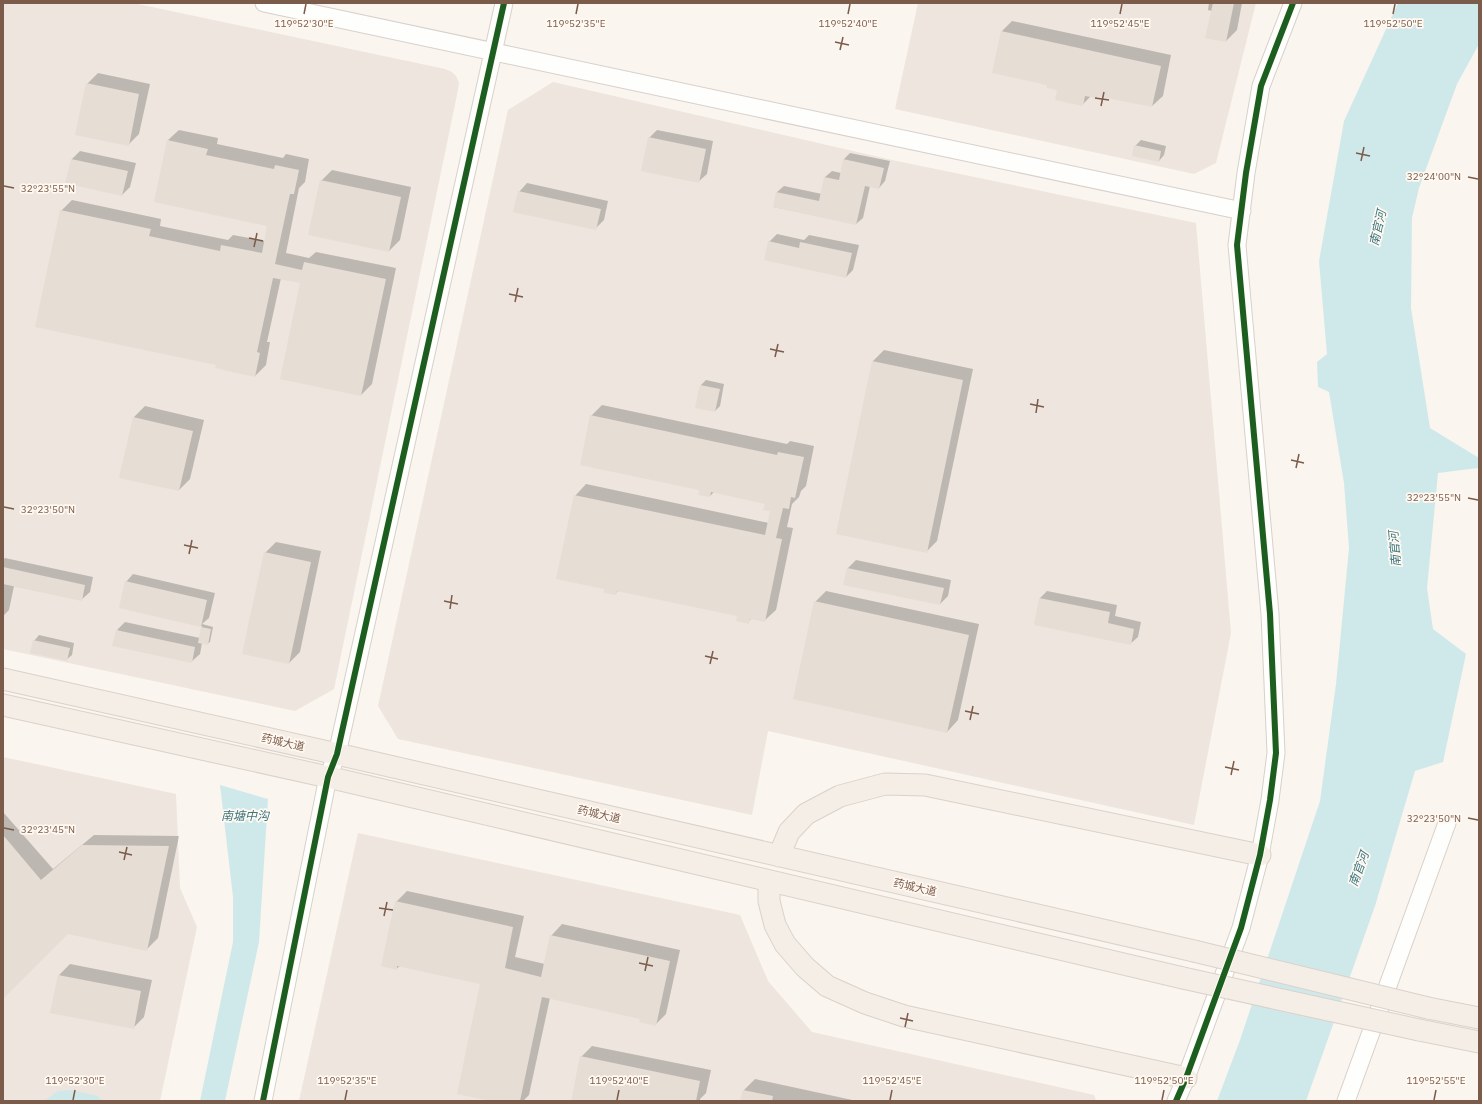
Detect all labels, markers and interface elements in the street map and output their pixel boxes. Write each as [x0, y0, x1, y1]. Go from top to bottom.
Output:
text: 119°52'30"E [274, 17, 334, 30]
text: 119°52'35"E [546, 17, 606, 30]
text: 119°52'40"E [818, 17, 878, 30]
text: 119°52'45"E [1090, 17, 1150, 30]
text: 119°52'50"E [1363, 17, 1423, 30]
text: 32°24'00"N [1407, 170, 1461, 183]
text: 32°23'55"N [21, 182, 75, 195]
water label: 南官河 [1366, 207, 1389, 247]
text: 32°23'55"N [1407, 491, 1461, 504]
text: 32°23'50"N [21, 503, 75, 516]
water label: 南官河 [1385, 528, 1404, 568]
street label: 药城大道 [260, 730, 306, 754]
street label: 药城大道 [576, 802, 622, 826]
water label: 南塘中沟 [221, 808, 271, 823]
text: 32°23'50"N [1407, 812, 1461, 825]
text: 32°23'45"N [21, 823, 75, 836]
water label: 南官河 [1345, 847, 1372, 888]
street label: 药城大道 [892, 875, 938, 899]
text: 119°52'30"E [45, 1074, 105, 1087]
text: 119°52'35"E [317, 1074, 377, 1087]
text: 119°52'40"E [589, 1074, 649, 1087]
text: 119°52'45"E [862, 1074, 922, 1087]
text: 119°52'50"E [1134, 1074, 1194, 1087]
text: 119°52'55"E [1406, 1074, 1466, 1087]

